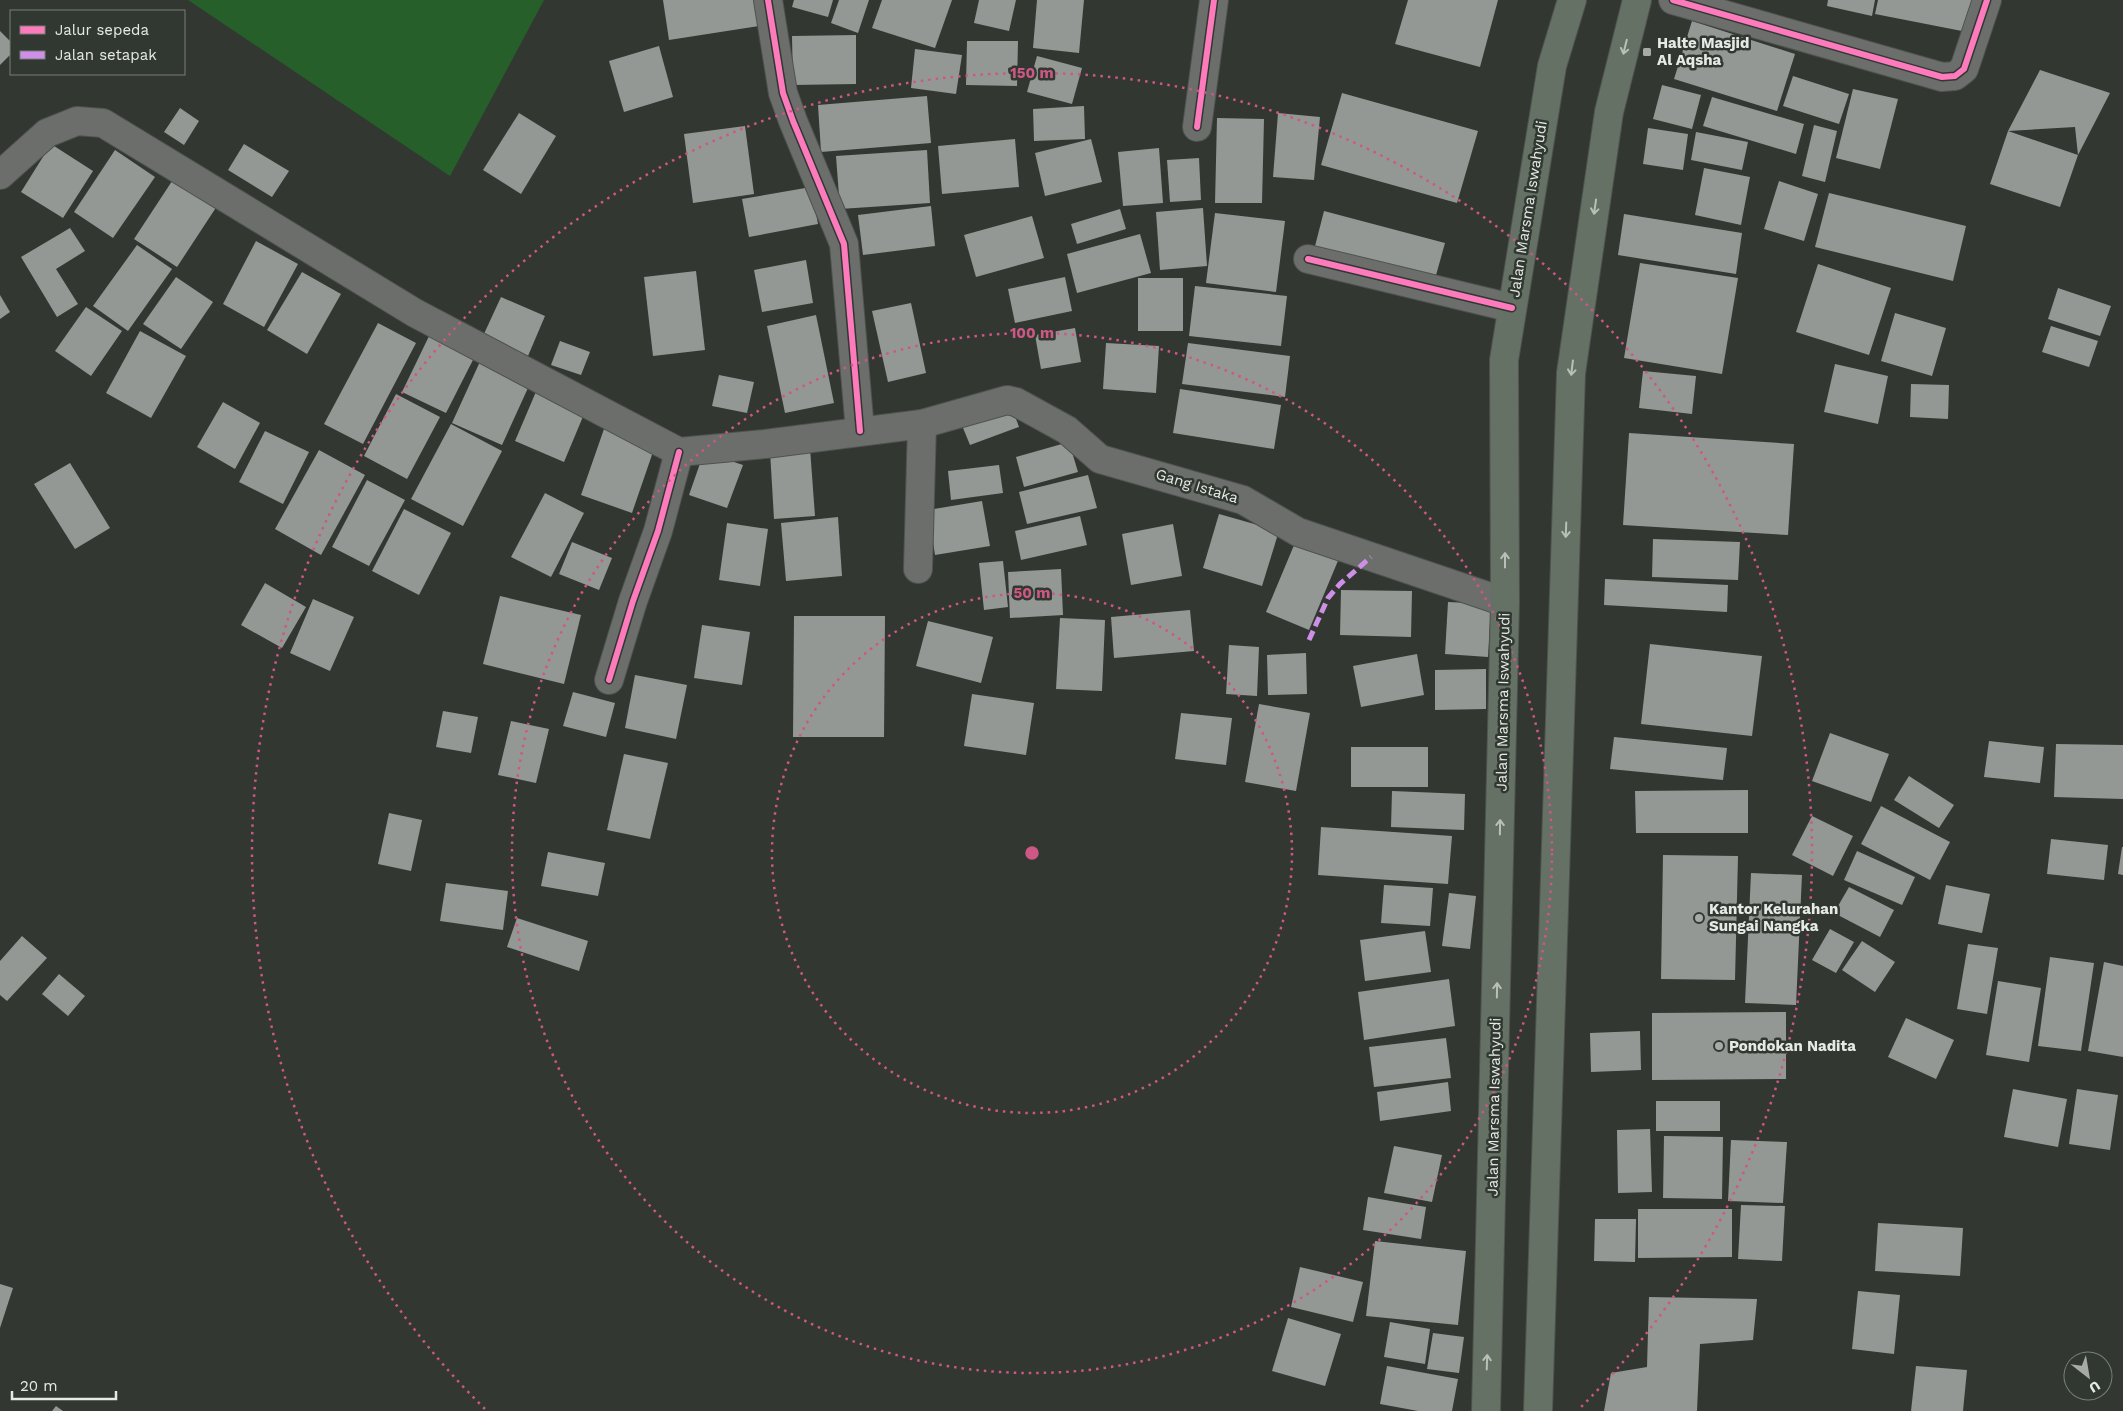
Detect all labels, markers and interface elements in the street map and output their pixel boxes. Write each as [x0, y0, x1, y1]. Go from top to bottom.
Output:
legend [10, 10, 185, 75]
text: Jalur sepeda [55, 21, 149, 39]
place label: Halte Masjid Al Aqsha [1657, 34, 1749, 69]
one-way arrow [1620, 39, 1629, 55]
text: Jalan setapak [55, 46, 157, 64]
marker: Halte Masjid Al Aqsha [1641, 46, 1653, 58]
text: 150 m [1010, 64, 1054, 82]
street label: Jalan Marsma Iswahyudi [1505, 119, 1551, 299]
one-way arrow [1590, 198, 1600, 214]
text: 100 m [1010, 324, 1054, 342]
one-way arrow [1567, 359, 1577, 375]
street label: Gang Istaka [1153, 465, 1241, 507]
one-way arrow [1561, 522, 1571, 538]
one-way arrow [1500, 552, 1510, 568]
text: 50 m [1014, 584, 1050, 602]
street label: Jalan Marsma Iswahyudi [1492, 612, 1514, 792]
one-way arrow [1495, 820, 1505, 836]
centre of rings [1023, 844, 1041, 862]
place label: Kantor Kelurahan Sungai Nangka [1709, 900, 1838, 935]
marker: Kantor Kelurahan Sungai Nangka [1693, 912, 1705, 924]
one-way arrow [1492, 982, 1501, 998]
street label: Jalan Marsma Iswahyudi [1483, 1017, 1505, 1197]
place label: Pondokan Nadita [1729, 1037, 1856, 1055]
marker: Pondokan Nadita [1713, 1040, 1725, 1052]
north arrow [2063, 1351, 2113, 1401]
one-way arrow [1482, 1355, 1492, 1371]
scale bar [12, 1368, 116, 1400]
text: 20 m [20, 1377, 58, 1395]
text: U [2086, 1378, 2103, 1397]

